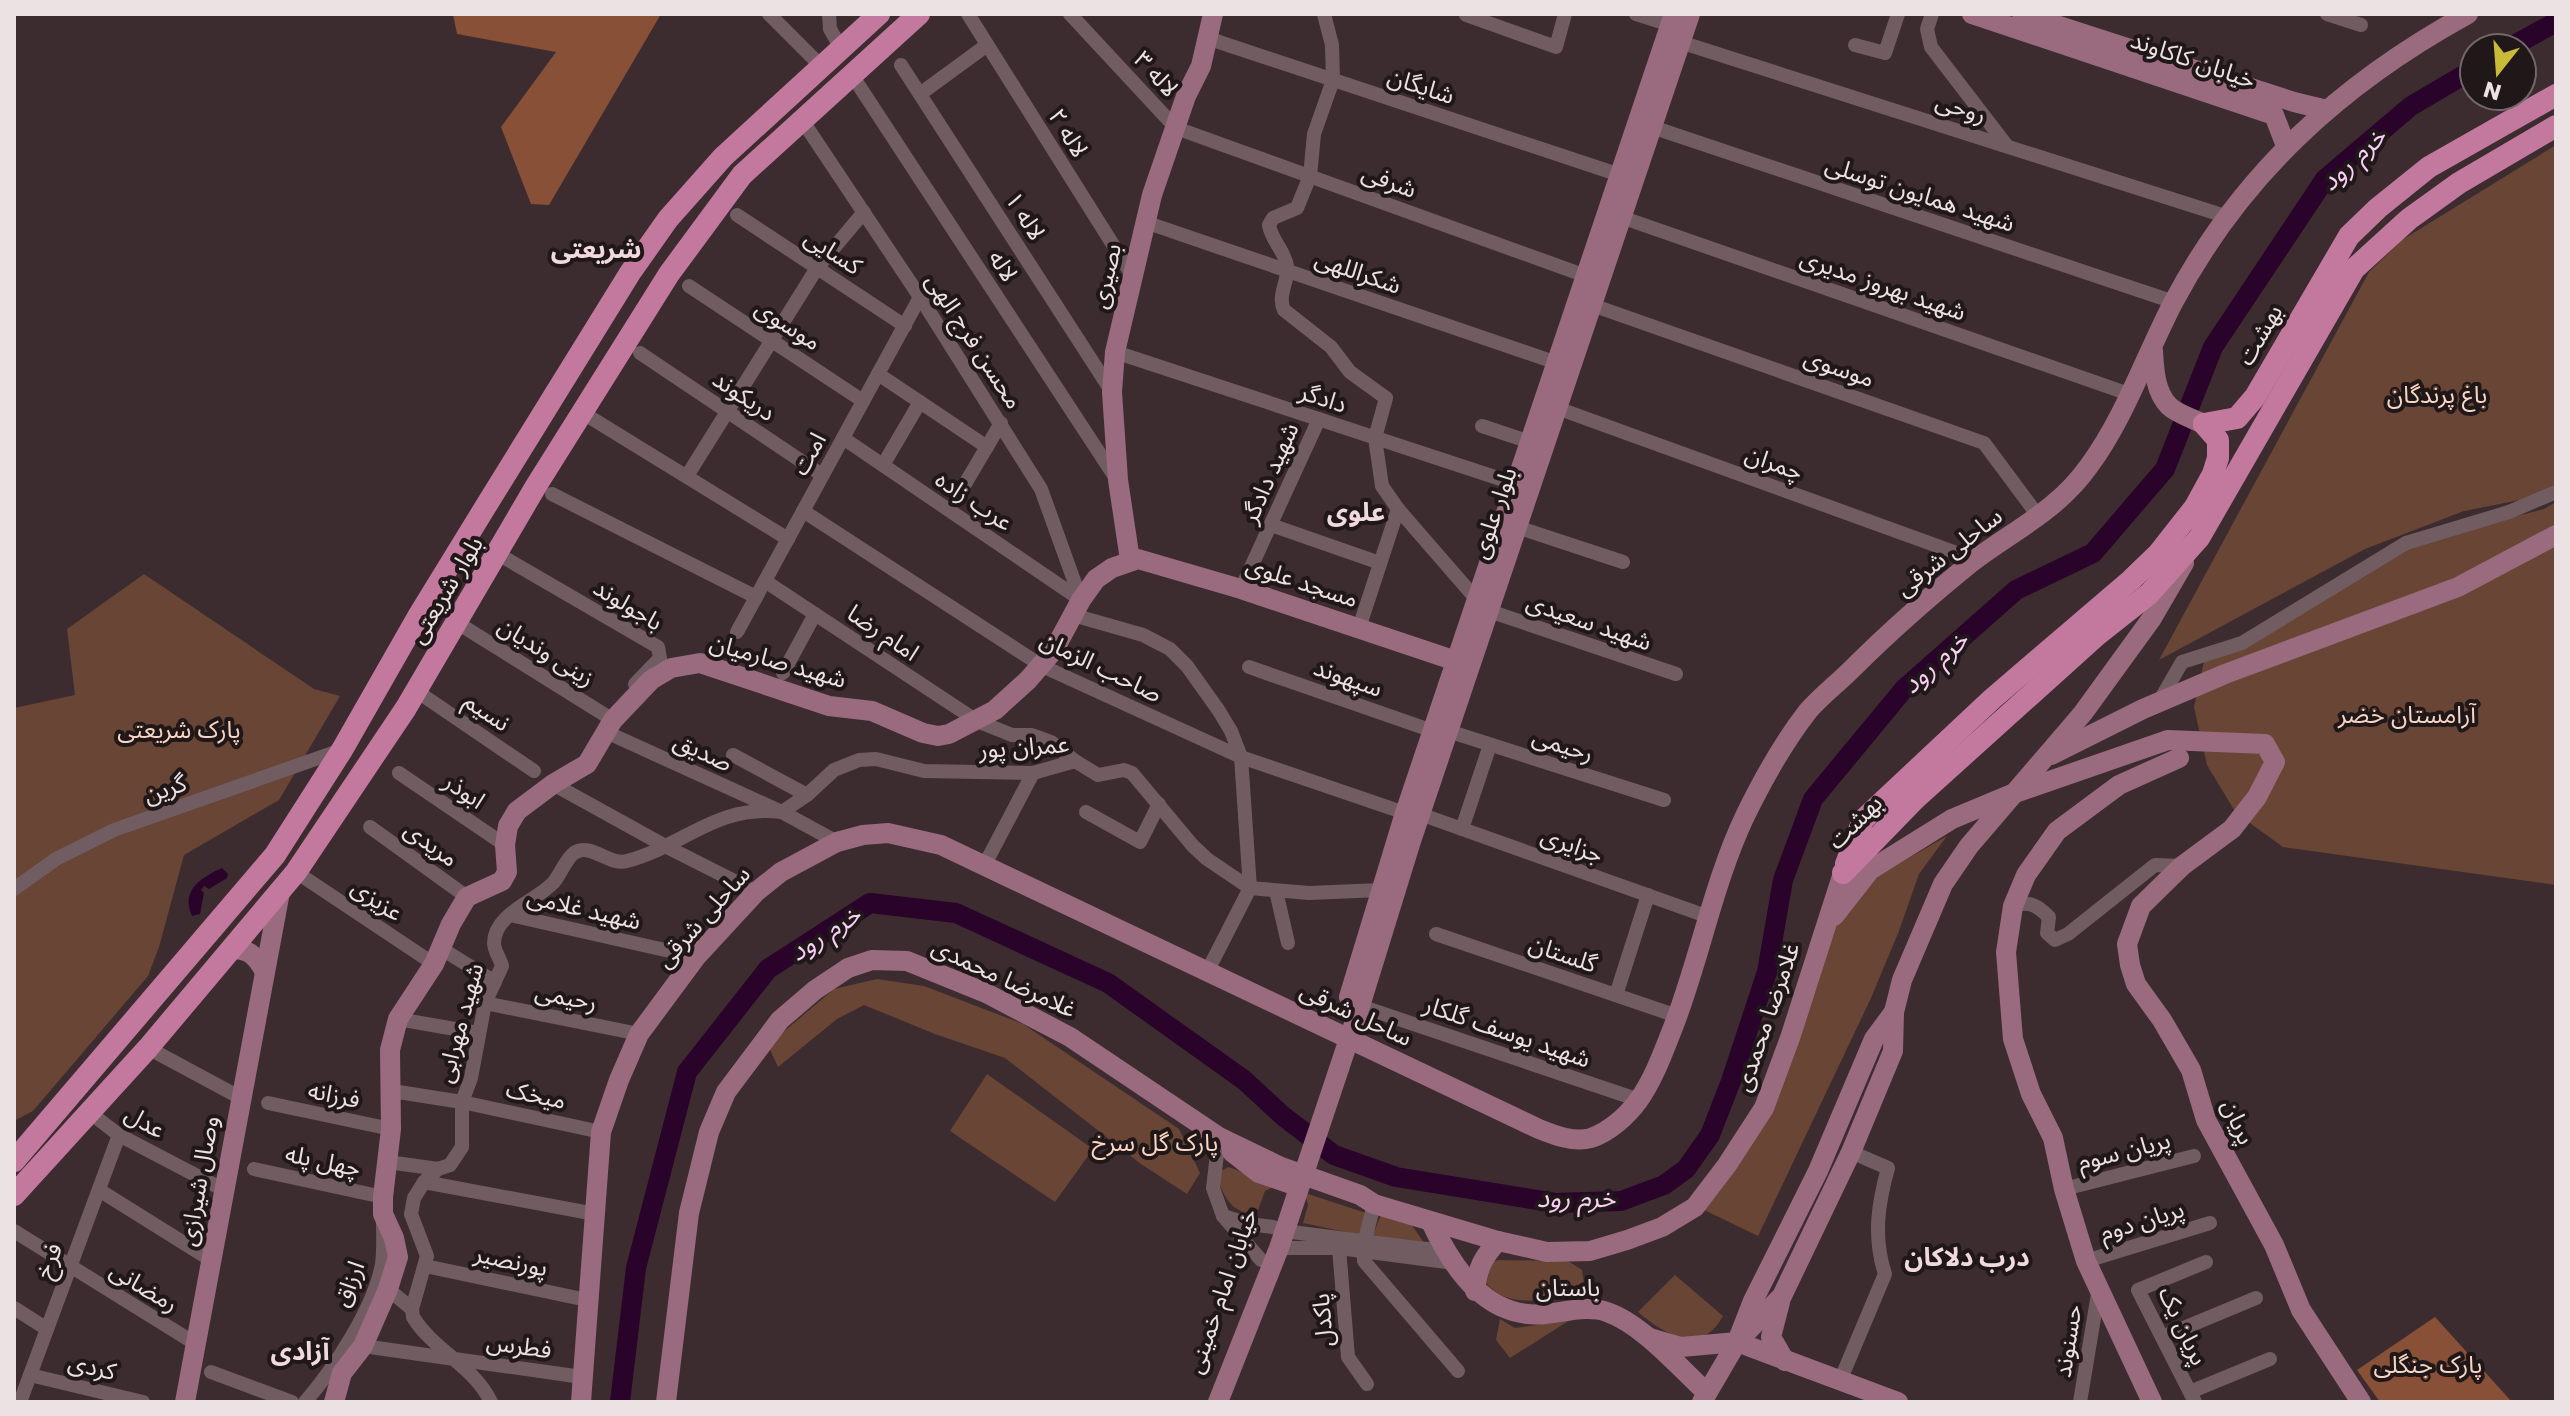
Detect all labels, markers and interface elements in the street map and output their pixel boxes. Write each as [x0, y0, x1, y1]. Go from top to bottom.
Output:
street label: خیابان کاکاوند [2126, 23, 2260, 96]
north arrow [2458, 32, 2538, 112]
street label: لاله ۳ [1127, 43, 1186, 104]
street label: شایگان [1383, 59, 1459, 112]
text: N [2480, 73, 2505, 108]
street label: روحی [1932, 84, 1991, 131]
street label: لاله ۲ [1041, 102, 1096, 164]
water label: خرم رود [2312, 119, 2396, 200]
street label: شهید همایون توسلی [1821, 147, 2019, 240]
street label: شرفی [1357, 155, 1421, 206]
street label: لاله ۱ [997, 185, 1053, 247]
street label: کسایی [798, 221, 869, 283]
district label: شریعتی [551, 231, 641, 267]
street label: بصیری [1082, 240, 1129, 312]
street label: شکراللهی [1311, 241, 1406, 302]
street label: شهید بهروز مدیری [1796, 241, 1971, 328]
street label: لاله [981, 243, 1026, 288]
street label: محسن فرج الهی [917, 266, 1031, 416]
street label: موسوی [749, 291, 828, 358]
street label: بهشت [2229, 298, 2290, 371]
street label: موسوی [1800, 340, 1879, 395]
street label: دریکوند [706, 362, 782, 429]
street label: دادگر [1294, 374, 1351, 421]
park label: باغ پرندگان [2387, 378, 2487, 412]
street label: شهید دادگر [1232, 417, 1306, 529]
street label: امت [783, 426, 834, 481]
street label: چمران [1741, 437, 1808, 488]
street label: عرب زاده [929, 463, 1020, 539]
street label: بلوار علوی [1462, 463, 1525, 563]
district label: علوی [1327, 494, 1385, 530]
street label: ساحلی شرقی [1888, 499, 2009, 604]
street label: بلوار شریعتی [401, 530, 491, 650]
street label: مسجد علوی [1242, 548, 1363, 615]
street label: باجولوند [587, 571, 669, 638]
street label: شهید سعیدی [1522, 585, 1656, 658]
street label: امام رضا [840, 597, 926, 670]
street label: زینی وندیان [492, 609, 601, 694]
water label: خرم رود [1894, 622, 1978, 703]
street label: صاحب الزمان [1035, 623, 1168, 710]
street label: شهید صارمیان [706, 625, 850, 696]
street label: سپهوند [1309, 650, 1387, 705]
street label: نسیم [457, 684, 517, 740]
park label: آرامستان خضر [2337, 698, 2477, 731]
park label: پارک شریعتی [117, 713, 241, 746]
street label: رحیمی [1528, 719, 1598, 770]
street label: صدیق [669, 724, 738, 779]
street label: عمران پور [977, 727, 1070, 766]
street label: ابوذر [436, 764, 492, 817]
street label: گرین [139, 766, 192, 811]
street label: بهشت [1820, 787, 1889, 856]
street label: مریدی [397, 813, 465, 874]
street label: جزایری [1537, 818, 1608, 871]
street label: ساحلی شرقی [648, 858, 757, 975]
street label: عزیزی [345, 870, 410, 929]
street label: شهید غلامی [524, 879, 644, 938]
water label: خرم رود [782, 896, 869, 971]
street label: گلستان [1525, 927, 1603, 981]
street label: غلامرضا محمدی [927, 930, 1082, 1025]
street label: غلامرضا محمدی [1726, 938, 1807, 1096]
street label: شهید مهرابی [428, 959, 491, 1086]
street label: ساحل شرقی [1295, 973, 1417, 1054]
street label: رحیمی [532, 974, 600, 1019]
street label: شهید یوسف گلکار [1418, 987, 1595, 1075]
street label: میخک [503, 1072, 569, 1117]
street label: فرزانه [305, 1073, 363, 1116]
street label: پریان [2214, 1094, 2263, 1150]
street label: عدل [119, 1097, 171, 1146]
street label: وصال شیرازی [171, 1113, 226, 1249]
street label: پریان سوم [2074, 1123, 2174, 1180]
park label: پارک گل سرخ [1092, 1126, 1218, 1160]
street label: چهل پله [282, 1136, 364, 1185]
water label: خرم رود [1537, 1180, 1616, 1218]
street label: پریان دوم [2096, 1192, 2189, 1251]
street label: خیابان امام خمینی [1178, 1204, 1267, 1378]
street label: پورنصیر [470, 1236, 551, 1284]
street label: فرخ [27, 1238, 71, 1284]
district label: درب دلاکان [1904, 1239, 2030, 1275]
street label: رمضانی [104, 1253, 185, 1320]
street label: ارزاق [325, 1256, 372, 1312]
street label: باستان [1536, 1271, 1600, 1304]
street label: پریان یک [2151, 1281, 2216, 1371]
street label: پاکدل [1304, 1292, 1341, 1348]
street label: حسنوند [2045, 1302, 2090, 1380]
street label: فطرس [484, 1325, 554, 1366]
district label: آزادی [271, 1333, 330, 1369]
street label: کردی [65, 1345, 120, 1388]
park label: پارک جنگلی [2374, 1348, 2482, 1381]

